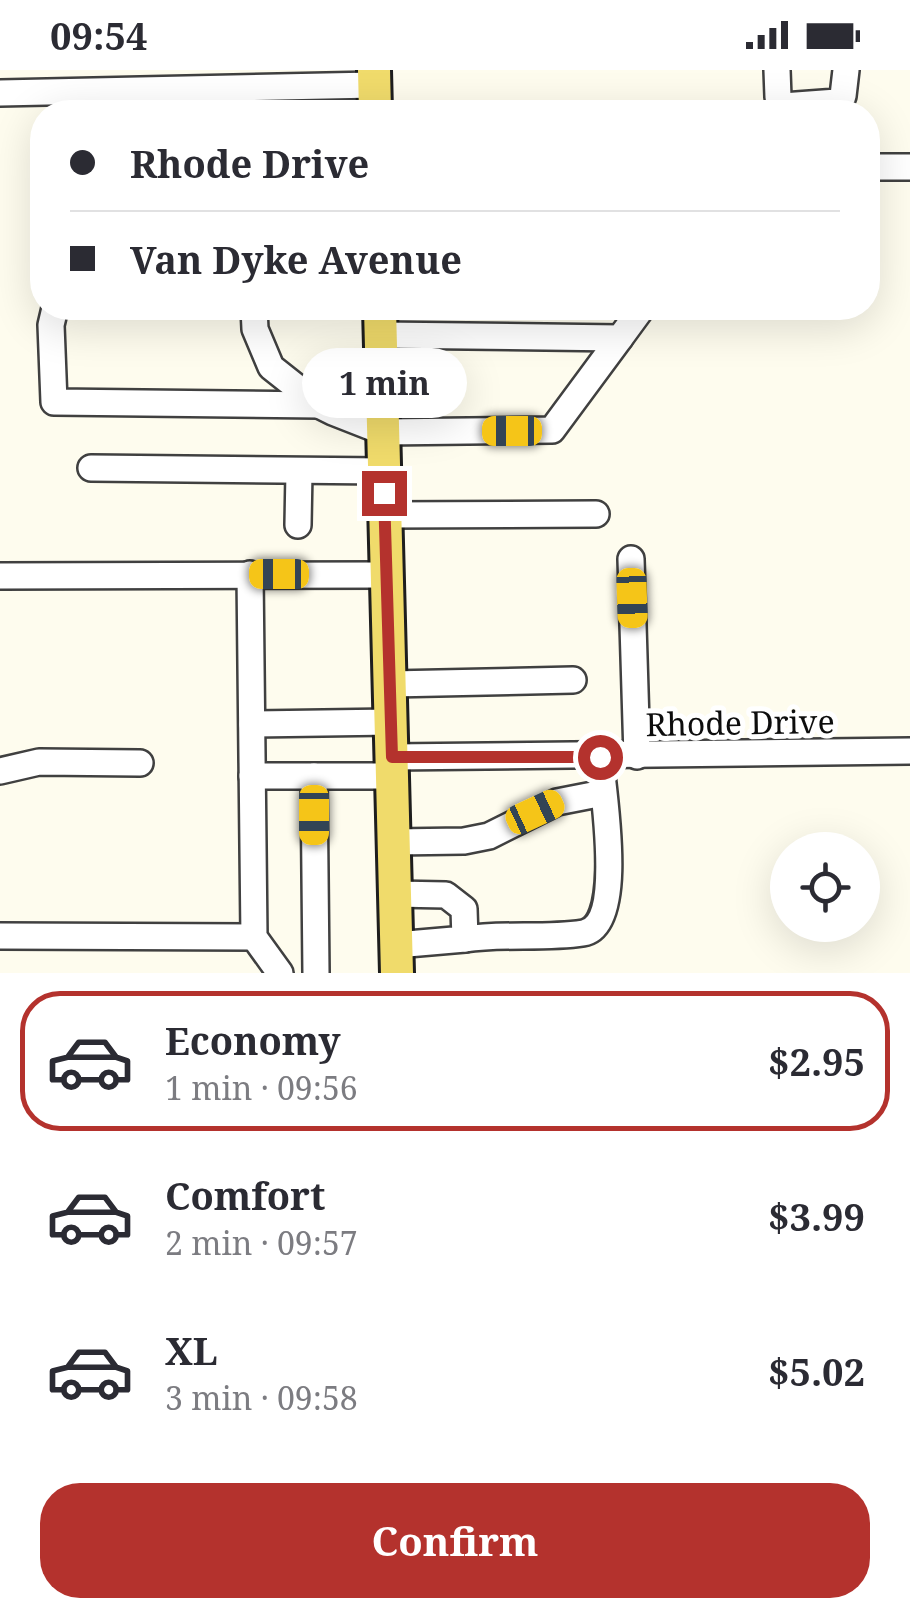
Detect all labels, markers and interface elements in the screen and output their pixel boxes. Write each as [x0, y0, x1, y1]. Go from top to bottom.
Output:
text: 09:54 [50, 9, 147, 61]
text: Rhode Drive [130, 137, 369, 189]
text: Van Dyke Avenue [130, 233, 462, 285]
callout: 1 min [302, 348, 466, 418]
text: 1 min [339, 361, 430, 404]
car [482, 416, 542, 446]
route end [362, 471, 407, 516]
car [249, 559, 309, 589]
car [616, 567, 648, 629]
street label: Rhode Drive [645, 699, 835, 745]
route start [578, 735, 623, 780]
car [299, 785, 329, 845]
car [501, 786, 569, 838]
map controls [770, 832, 880, 942]
button: locate [770, 832, 880, 942]
text: Economy [165, 1014, 341, 1066]
icon: car [45, 1016, 135, 1106]
text: $2.95 [768, 1035, 865, 1087]
text: 1 min · 09:56 [165, 1066, 358, 1109]
text: Comfort [165, 1169, 325, 1221]
icon: car [45, 1171, 135, 1261]
text: $3.99 [768, 1190, 865, 1242]
text: 2 min · 09:57 [165, 1221, 358, 1264]
text: XL [165, 1324, 218, 1376]
icon: car [45, 1326, 135, 1416]
text: $5.02 [768, 1345, 865, 1397]
text: 3 min · 09:58 [165, 1376, 358, 1419]
button: Confirm [40, 1483, 870, 1598]

